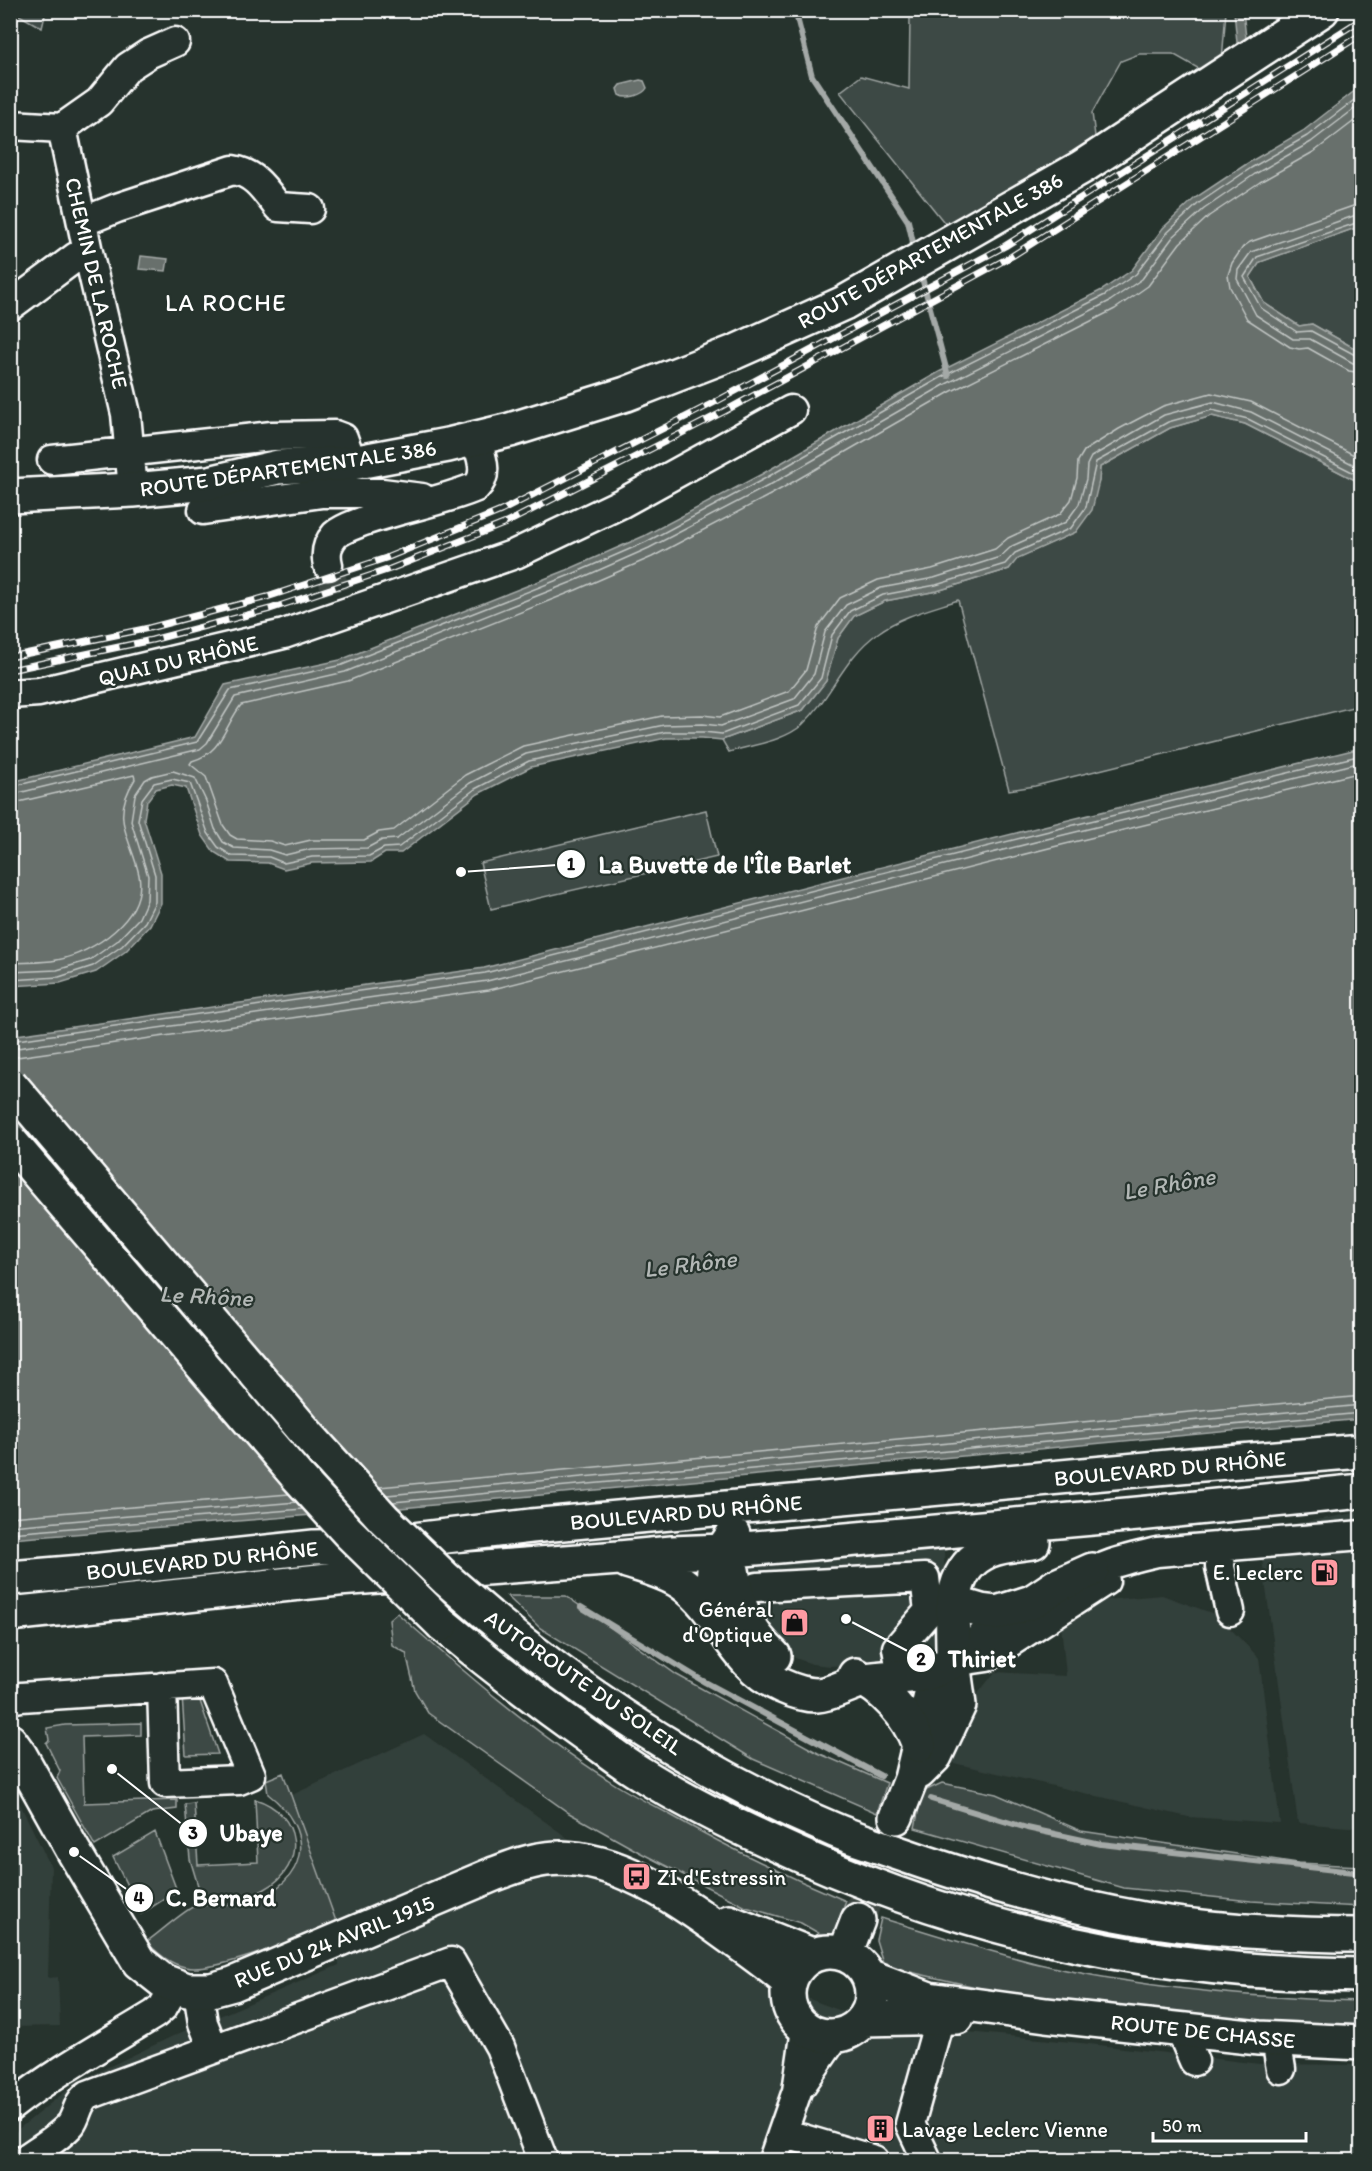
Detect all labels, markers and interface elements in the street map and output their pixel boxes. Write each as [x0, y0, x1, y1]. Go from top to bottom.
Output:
street label: ROUTE DÉPARTEMENTALE 386 [793, 166, 1068, 335]
street label: CHEMIN DE LA ROCHE [59, 175, 134, 391]
district label: LA ROCHE [165, 288, 287, 317]
street label: ROUTE DÉPARTEMENTALE 386 [138, 434, 438, 503]
street label: QUAI DU RHÔNE [96, 629, 261, 692]
callout: La Buvette de l'Île Barlet [556, 843, 864, 885]
text: La Buvette de l'Île Barlet [599, 850, 851, 879]
text: 1 [567, 853, 576, 875]
water label: Le Rhône [1120, 1161, 1219, 1206]
water label: Le Rhône [642, 1243, 740, 1284]
water label: Le Rhône [159, 1279, 255, 1313]
street label: BOULEVARD DU RHÔNE [1053, 1445, 1287, 1492]
street label: BOULEVARD DU RHÔNE [569, 1489, 803, 1536]
street label: BOULEVARD DU RHÔNE [85, 1535, 319, 1586]
fuel station icon: E. Leclerc [1308, 1556, 1340, 1588]
place label: E. Leclerc [1213, 1559, 1303, 1586]
place label: Général d'Optique [682, 1596, 773, 1648]
street label: AUTOROUTE DU SOLEIL [480, 1604, 688, 1761]
shop icon: Général d'Optique [778, 1606, 810, 1638]
callout: Thiriet [906, 1637, 1028, 1679]
text: Thiriet [947, 1644, 1016, 1673]
text: 2 [916, 1648, 926, 1670]
callout: Ubaye [178, 1812, 295, 1854]
text: Ubaye [219, 1818, 283, 1848]
text: 3 [188, 1822, 198, 1844]
bus stop icon: ZI d'Estressin [620, 1861, 652, 1893]
place label: ZI d'Estressin [657, 1864, 787, 1891]
callout: C. Bernard [124, 1877, 288, 1919]
text: C. Bernard [166, 1883, 277, 1912]
text: 4 [134, 1887, 145, 1909]
street label: RUE DU 24 AVRIL 1915 [230, 1889, 438, 1994]
street label: ROUTE DE CHASSE [1109, 2008, 1297, 2055]
scale bar [1153, 2105, 1306, 2143]
building icon: Lavage Leclerc Vienne [865, 2113, 897, 2145]
text: 50 m [1162, 2115, 1202, 2137]
place label: Lavage Leclerc Vienne [902, 2116, 1108, 2143]

